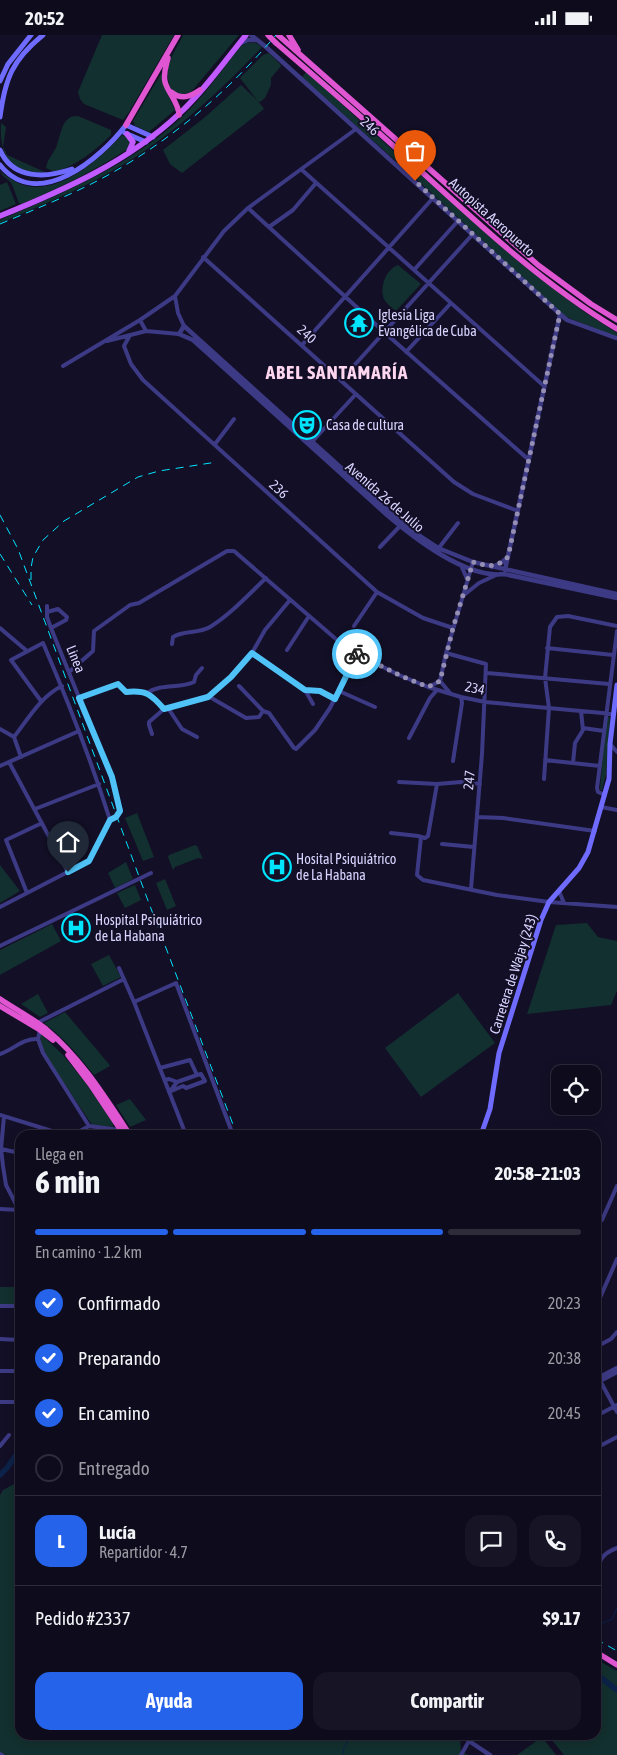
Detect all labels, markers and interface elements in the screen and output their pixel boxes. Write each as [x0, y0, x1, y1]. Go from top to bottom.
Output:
text: 20:52 [25, 7, 64, 29]
street label: 246 [357, 113, 383, 139]
pin [394, 130, 436, 181]
icon: bag [401, 137, 429, 165]
street label: Autopista Aeropuerto [446, 174, 538, 260]
place label: Iglesia Liga Evangélica de Cuba [378, 307, 477, 339]
temple icon: Iglesia Liga Evangélica de Cuba [344, 308, 374, 338]
street label: 240 [294, 321, 320, 347]
district label: ABEL SANTAMARÍA [265, 361, 408, 383]
theatre icon: Casa de cultura [292, 410, 322, 440]
place label: Casa de cultura [326, 417, 404, 433]
street label: Avenida 26 de Julio [343, 459, 427, 535]
street label: 236 [266, 476, 292, 502]
courier [332, 629, 382, 679]
icon: bike [343, 640, 371, 668]
street label: Linea [63, 643, 89, 675]
street label: 234 [464, 678, 487, 698]
street label: 247 [460, 769, 478, 791]
pin [47, 821, 89, 872]
icon: home [54, 828, 82, 856]
place label: Hosital Psiquiátrico de La Habana [296, 851, 396, 883]
hospital icon: Hosital Psiquiátrico de La Habana [262, 852, 292, 882]
place label: Hospital Psiquiátrico de La Habana [95, 912, 202, 944]
street label: Carretera de Wajay (243) [486, 912, 540, 1036]
hospital icon: Hospital Psiquiátrico de La Habana [61, 913, 91, 943]
map controls [551, 1065, 601, 1115]
button: locate [551, 1065, 601, 1115]
text: Llega en [35, 1145, 84, 1163]
text: 20:58–21:03 [494, 1162, 581, 1184]
text: 6 min [35, 1163, 100, 1200]
text: En camino · 1.2 km [35, 1243, 142, 1261]
icon: check [35, 1289, 63, 1317]
text: Confirmado [78, 1292, 160, 1314]
text: 20:23 [548, 1294, 581, 1312]
icon: check [35, 1344, 63, 1372]
text: Preparando [78, 1347, 161, 1369]
text: 20:38 [548, 1349, 581, 1367]
icon: check [35, 1399, 63, 1427]
text: En camino [78, 1402, 150, 1424]
text: 20:45 [548, 1404, 581, 1422]
text: Entregado [78, 1457, 150, 1479]
button: chat [465, 1515, 517, 1567]
button: phone [529, 1515, 581, 1567]
text: Lucía [99, 1521, 136, 1543]
text: L [57, 1530, 65, 1552]
text: Repartidor · 4.7 [99, 1543, 188, 1561]
text: Pedido #2337 [35, 1607, 131, 1629]
text: $9.17 [543, 1607, 581, 1629]
button: Ayuda [35, 1672, 303, 1730]
button: Compartir [313, 1672, 581, 1730]

